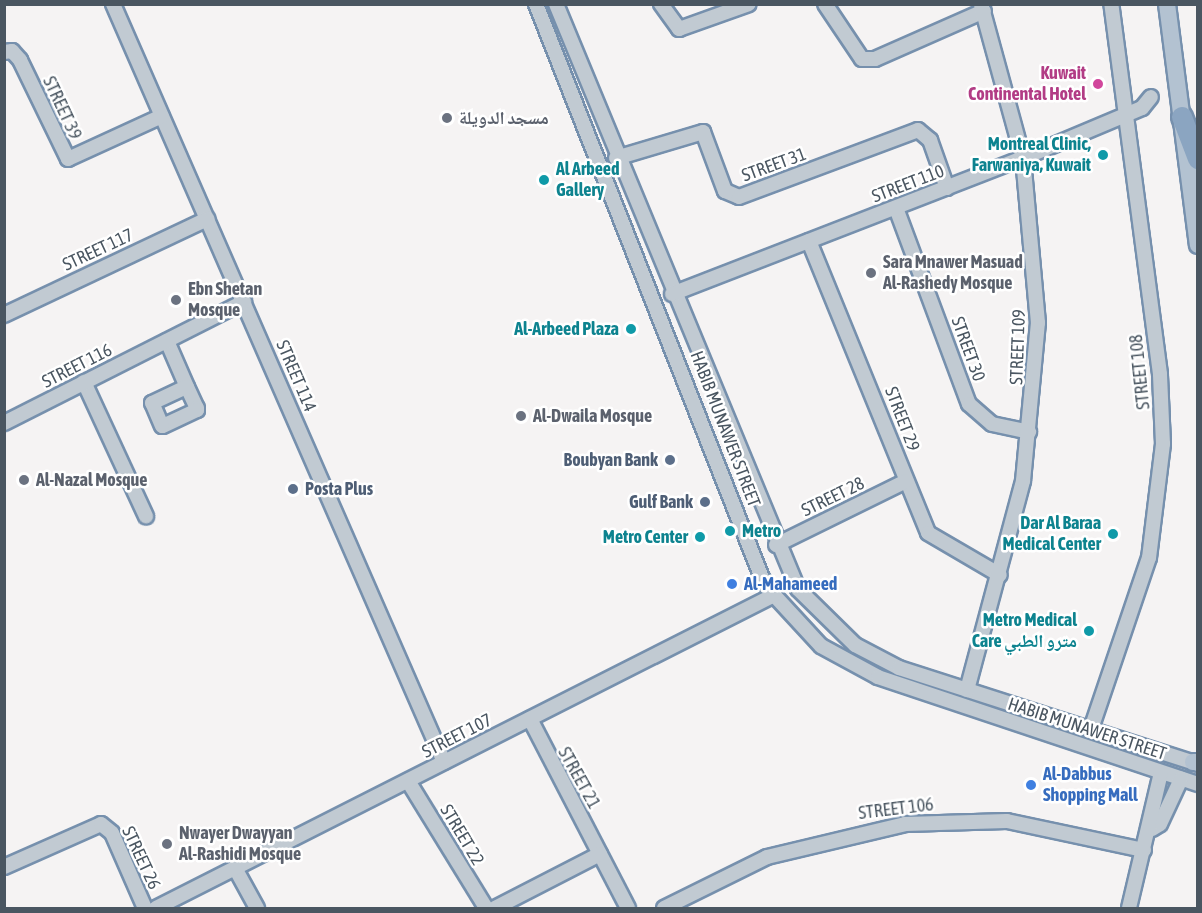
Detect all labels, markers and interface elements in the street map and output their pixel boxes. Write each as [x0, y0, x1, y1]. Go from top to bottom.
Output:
place label: Kuwait Continental Hotel [968, 63, 1086, 106]
street label: STREET 39 [38, 73, 86, 143]
marker: Kuwait Continental Hotel [1091, 77, 1105, 91]
place label: مسجد الدويلة [459, 107, 549, 129]
marker: مسجد الدويلة [440, 111, 454, 125]
place label: Montreal Clinic, Farwaniya, Kuwait [972, 134, 1091, 176]
street label: STREET 31 [739, 143, 809, 187]
marker: Montreal Clinic, Farwaniya, Kuwait [1096, 148, 1110, 162]
place label: Al Arbeed Gallery [556, 159, 619, 201]
street label: STREET 110 [869, 160, 947, 208]
marker: Al Arbeed Gallery [537, 173, 551, 187]
street label: STREET 117 [59, 224, 137, 276]
place label: Sara Mnawer Masuad Al-Rashedy Mosque [883, 252, 1023, 294]
marker: Sara Mnawer Masuad Al-Rashedy Mosque [864, 266, 878, 280]
place label: Ebn Shetan Mosque [188, 279, 262, 322]
marker: Ebn Shetan Mosque [169, 293, 183, 307]
street label: STREET 109 [1006, 309, 1030, 385]
street label: STREET 30 [946, 314, 990, 384]
place label: Al-Arbeed Plaza [514, 318, 619, 340]
marker: Al-Arbeed Plaza [624, 322, 638, 336]
street label: STREET 108 [1125, 333, 1155, 411]
street label: STREET 114 [271, 337, 321, 415]
street label: STREET 116 [38, 339, 116, 393]
street label: HABIB MUNAWER STREET [685, 348, 765, 510]
street label: STREET 29 [880, 384, 924, 454]
place label: Al-Dwaila Mosque [533, 405, 652, 427]
marker: Al-Dwaila Mosque [514, 409, 528, 423]
place label: Boubyan Bank [564, 449, 658, 471]
marker: Boubyan Bank [663, 453, 677, 467]
place label: Al-Nazal Mosque [36, 469, 147, 491]
marker: Al-Nazal Mosque [17, 473, 31, 487]
street label: STREET 28 [798, 473, 868, 521]
place label: Posta Plus [305, 478, 373, 500]
marker: Posta Plus [286, 482, 300, 496]
place label: Gulf Bank [629, 491, 693, 513]
marker: Gulf Bank [698, 495, 712, 509]
place label: Dar Al Baraa Medical Center [1002, 513, 1101, 556]
place label: Metro [742, 520, 781, 542]
marker: Metro [723, 524, 737, 538]
place label: Metro Center [603, 526, 688, 548]
marker: Dar Al Baraa Medical Center [1106, 527, 1120, 541]
marker: Metro Center [693, 530, 707, 544]
place label: Al-Mahameed [744, 573, 837, 595]
marker: Al-Mahameed [725, 577, 739, 591]
place label: Metro Medical Care مترو الطبي [972, 610, 1077, 652]
marker: Metro Medical Care مترو الطبي [1082, 624, 1096, 638]
street label: HABIB MUNAWER STREET [1005, 693, 1169, 765]
street label: STREET 107 [418, 709, 496, 763]
street label: STREET 21 [553, 743, 605, 813]
place label: Al-Dabbus Shopping Mall [1043, 764, 1138, 806]
marker: Al-Dabbus Shopping Mall [1024, 778, 1038, 792]
street label: STREET 106 [857, 794, 935, 824]
street label: STREET 22 [435, 801, 489, 869]
street label: STREET 26 [117, 823, 165, 893]
place label: Nwayer Dwayyan Al-Rashidi Mosque [179, 823, 301, 866]
marker: Nwayer Dwayyan Al-Rashidi Mosque [160, 837, 174, 851]

